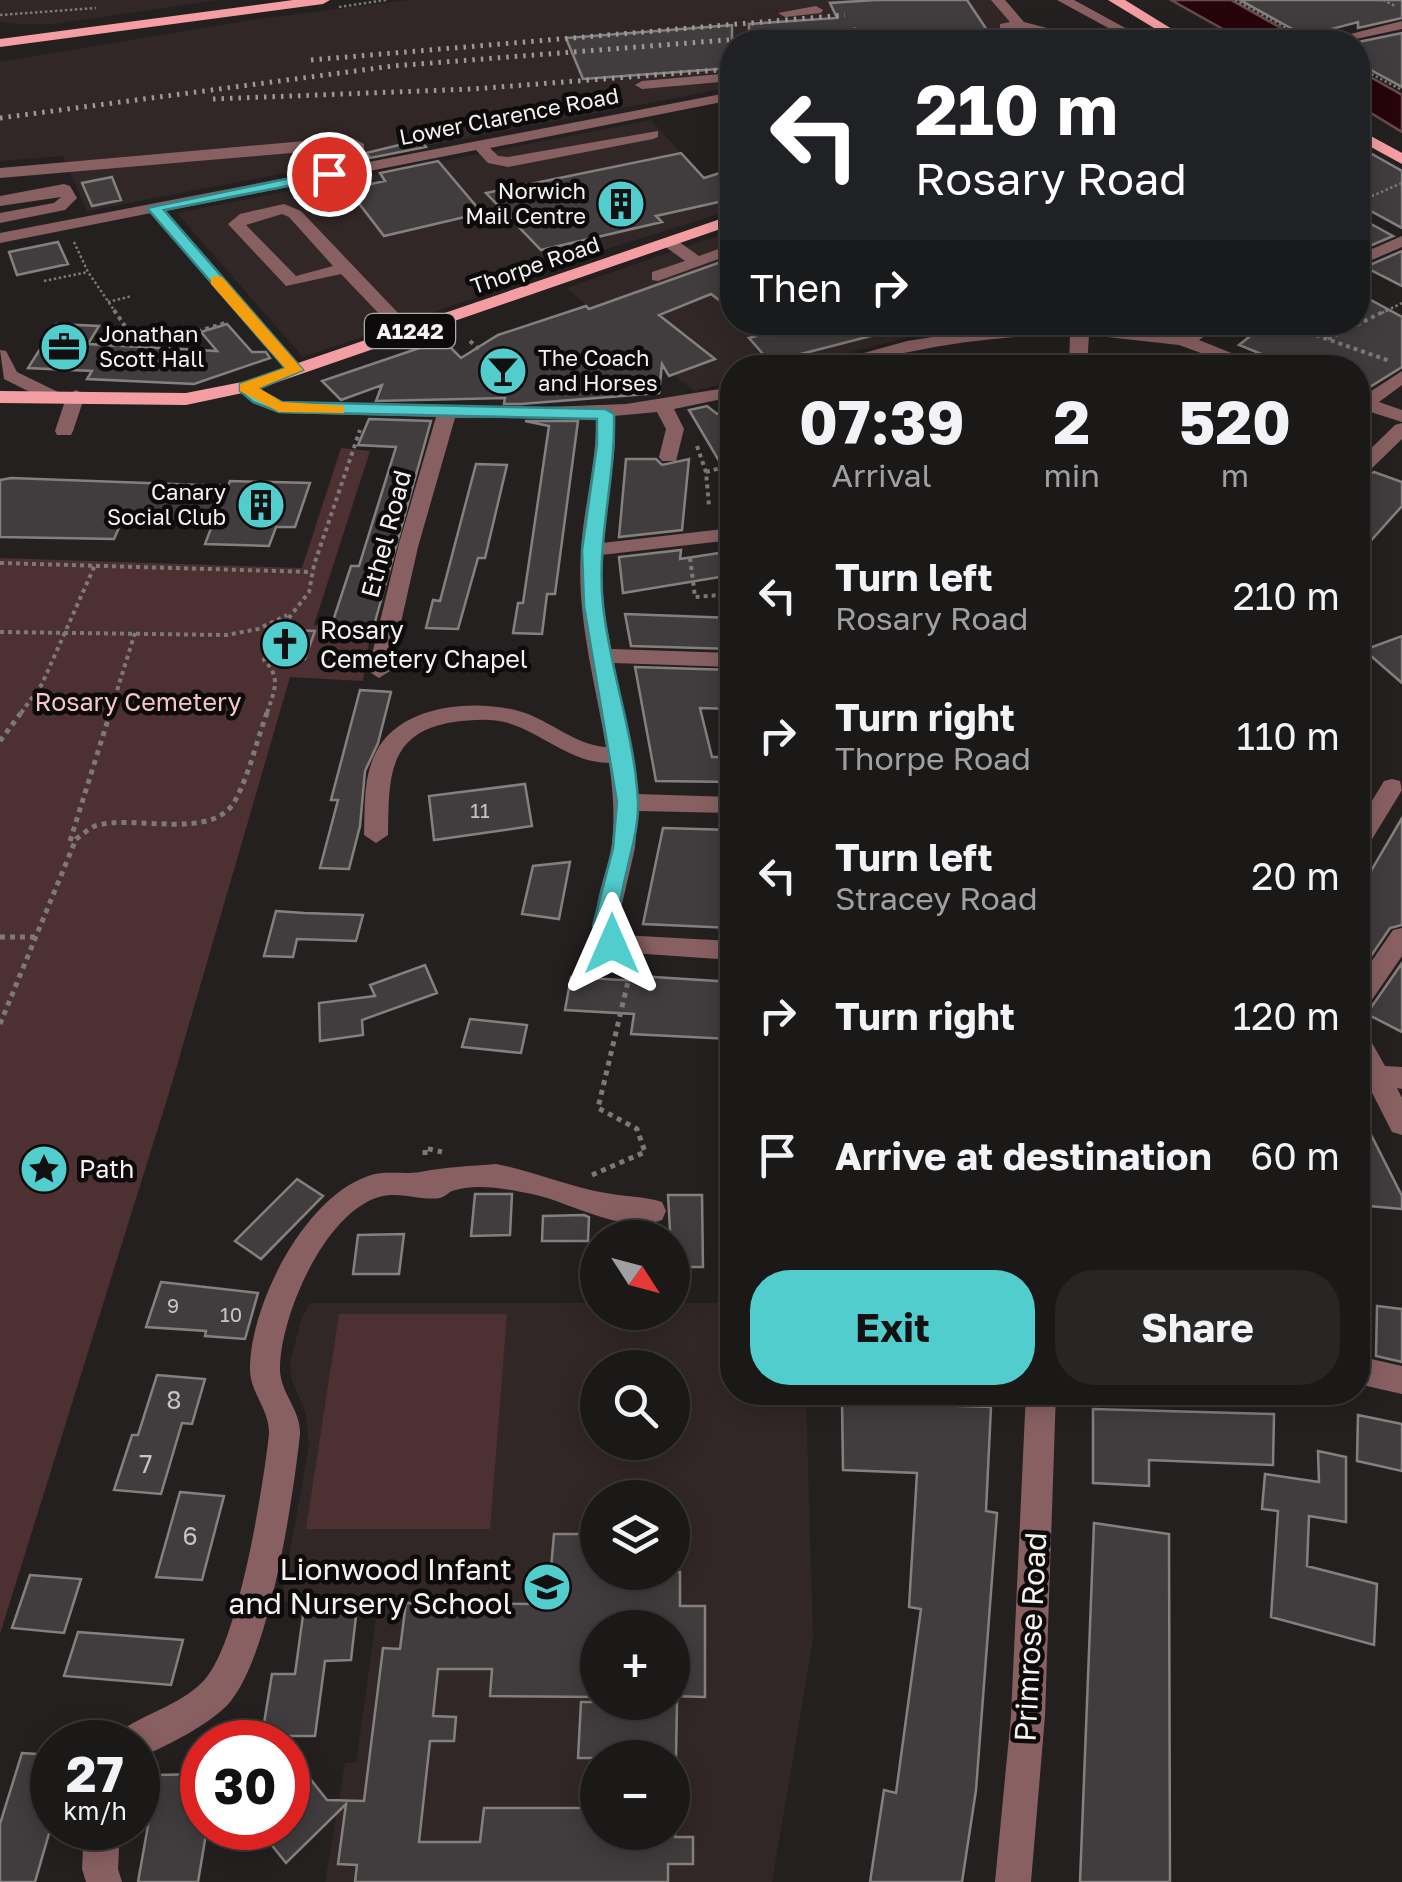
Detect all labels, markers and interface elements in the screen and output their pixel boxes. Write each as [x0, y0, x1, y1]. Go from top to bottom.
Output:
text: 210 m [915, 66, 1118, 150]
icon: left [750, 70, 880, 200]
street label: Lower Clarence Road [397, 81, 621, 150]
pin [287, 132, 372, 217]
icon: arrive [302, 147, 357, 202]
text: Rosary Road [915, 151, 1187, 205]
place label: Norwich Mail Centre [465, 177, 586, 229]
building icon: Norwich Mail Centre [595, 178, 647, 230]
street label: Thorpe Road [467, 230, 603, 299]
icon: right [862, 260, 917, 315]
text: Then [750, 265, 842, 310]
road number: A1242 [365, 314, 455, 348]
place label: Jonathan Scott Hall [99, 320, 204, 372]
office icon: Jonathan Scott Hall [38, 321, 90, 373]
place label: The Coach and Horses [538, 344, 658, 396]
bar icon: The Coach and Horses [477, 345, 529, 397]
text: 07:39 [799, 385, 965, 457]
text: 2 [1053, 385, 1090, 457]
text: 520 [1179, 385, 1291, 457]
text: Arrival [832, 456, 932, 494]
text: min [1043, 456, 1100, 494]
text: m [1221, 456, 1249, 494]
street label: Ethel Road [354, 467, 417, 601]
place label: Canary Social Club [107, 478, 226, 530]
building icon: Canary Social Club [235, 479, 287, 531]
text: Turn left [835, 554, 993, 599]
icon: left [750, 568, 805, 623]
text: 210 m [1233, 573, 1340, 618]
text: Rosary Road [835, 599, 1028, 637]
place label: Rosary Cemetery Chapel [320, 614, 528, 674]
church icon: Rosary Cemetery Chapel [259, 618, 311, 670]
park label: Rosary Cemetery [34, 686, 242, 717]
text: Turn right [835, 694, 1015, 739]
icon: right [750, 708, 805, 763]
text: 110 m [1236, 713, 1340, 758]
text: Thorpe Road [835, 739, 1031, 777]
house number: 11 [470, 798, 490, 822]
text: Turn left [835, 834, 993, 879]
icon: left [750, 848, 805, 903]
text: 20 m [1251, 853, 1340, 898]
text: Stracey Road [835, 879, 1038, 917]
position arrow [560, 892, 664, 996]
icon: right [750, 988, 805, 1043]
text: Turn right [835, 993, 1015, 1038]
text: 120 m [1233, 993, 1340, 1038]
icon: arrive [750, 1128, 805, 1183]
text: Arrive at destination [835, 1133, 1212, 1178]
text: 60 m [1250, 1133, 1340, 1178]
place icon: Path [18, 1143, 70, 1195]
place label: Path [79, 1153, 134, 1184]
north arrow [580, 1220, 690, 1330]
map controls [580, 1220, 690, 1850]
button: Exit [750, 1270, 1035, 1385]
button: Share [1055, 1270, 1340, 1385]
house number: 9 [167, 1293, 179, 1317]
house number: 10 [220, 1302, 242, 1326]
button: search [580, 1350, 690, 1460]
house number: 8 [166, 1384, 182, 1415]
house number: 7 [139, 1448, 153, 1479]
button: layers [580, 1480, 690, 1590]
house number: 6 [182, 1520, 198, 1551]
street label: Primrose Road [1007, 1531, 1053, 1743]
place label: Lionwood Infant and Nursery School [228, 1551, 512, 1621]
school or university icon: Lionwood Infant and Nursery School [521, 1561, 573, 1613]
button: + [580, 1610, 690, 1720]
speed limit sign: 30 [180, 1720, 310, 1850]
button: − [580, 1740, 690, 1850]
text: 27 [66, 1743, 124, 1803]
text: km/h [63, 1795, 127, 1826]

